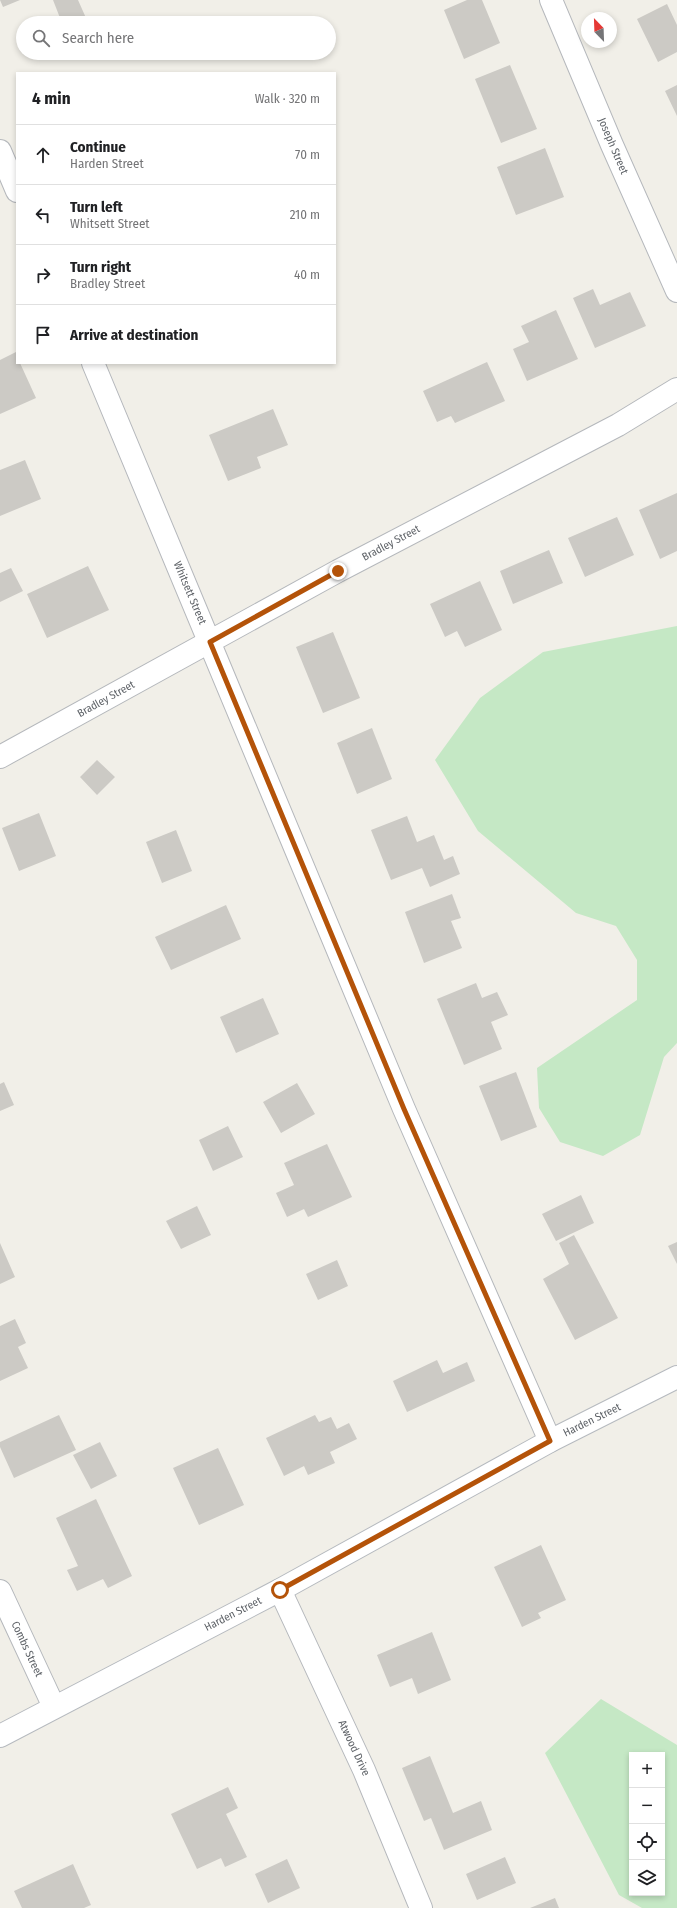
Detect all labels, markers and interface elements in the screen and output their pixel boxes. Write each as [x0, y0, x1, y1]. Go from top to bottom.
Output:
north arrow [581, 12, 617, 48]
search box [16, 16, 336, 60]
icon: search [30, 27, 52, 49]
text: Search here [62, 29, 134, 47]
text: 4 min [32, 88, 71, 109]
text: Walk · 320 m [255, 91, 320, 106]
street label: Joseph Street [595, 116, 631, 177]
text: Continue [70, 138, 126, 156]
icon: ahead [32, 144, 54, 166]
text: 70 m [295, 147, 320, 162]
text: Harden Street [70, 156, 144, 171]
text: Turn left [70, 198, 123, 216]
icon: left [32, 204, 54, 226]
text: 210 m [290, 207, 320, 222]
text: Whitsett Street [70, 216, 150, 231]
text: Turn right [70, 258, 131, 276]
icon: right [32, 264, 54, 286]
text: 40 m [294, 267, 320, 282]
text: Bradley Street [70, 276, 145, 291]
icon: arrive [32, 324, 54, 346]
text: Arrive at destination [70, 326, 198, 344]
street label: Bradley Street [360, 522, 422, 564]
street label: Whitsett Street [171, 559, 209, 627]
route end [329, 562, 347, 580]
street label: Bradley Street [75, 678, 137, 720]
street label: Harden Street [561, 1400, 623, 1440]
route start [271, 1581, 289, 1599]
street label: Harden Street [202, 1594, 264, 1634]
street label: Combs Street [8, 1619, 46, 1679]
street label: Atwood Drive [335, 1718, 373, 1778]
map controls [629, 1752, 665, 1896]
button: + [629, 1752, 665, 1788]
button: − [629, 1788, 665, 1824]
button: locate [629, 1824, 665, 1860]
button: layers [629, 1860, 665, 1896]

